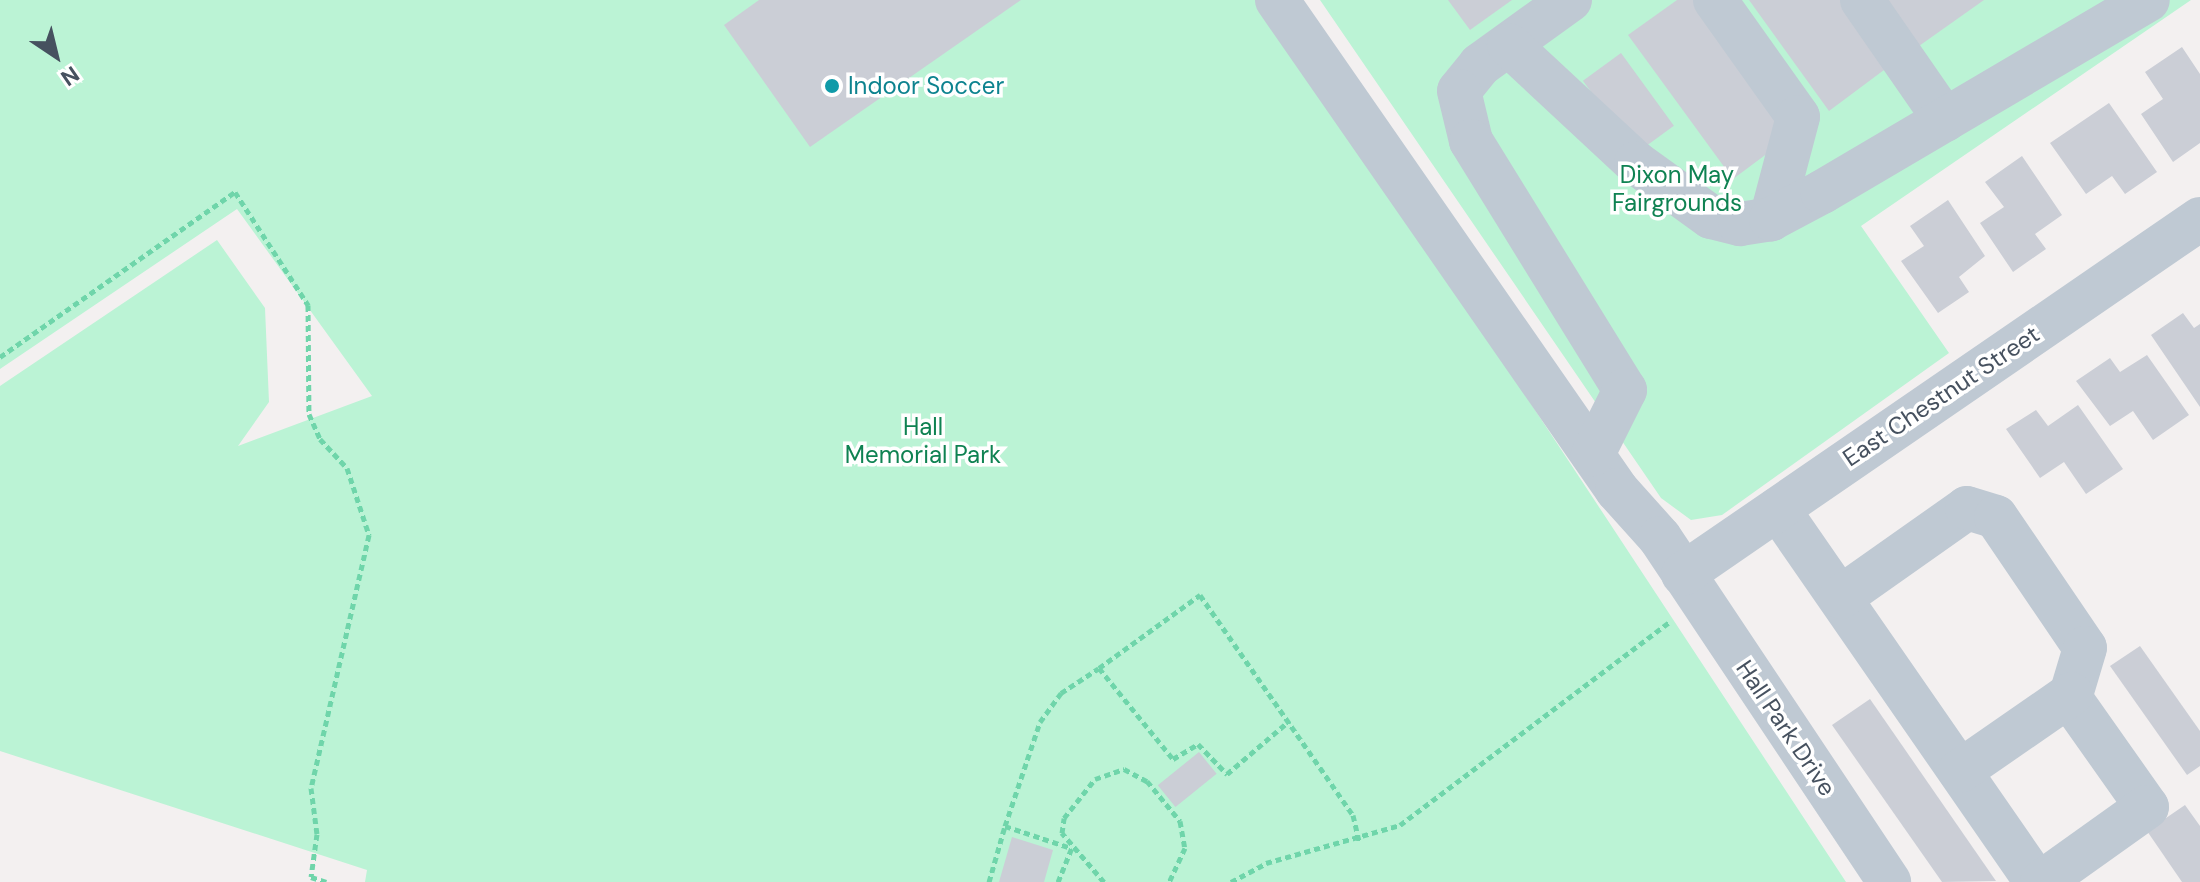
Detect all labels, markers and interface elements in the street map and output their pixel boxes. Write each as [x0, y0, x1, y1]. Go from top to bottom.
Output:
north arrow [16, 16, 96, 96]
text: N [55, 60, 85, 93]
place label: Indoor Soccer [848, 72, 1004, 100]
marker: Indoor Soccer [823, 77, 841, 95]
park label: Dixon May Fairgrounds [1612, 161, 1742, 217]
street label: East Chestnut Street [1837, 320, 2045, 472]
park label: Hall Memorial Park [845, 413, 1001, 469]
street label: Hall Park Drive [1730, 655, 1842, 801]

